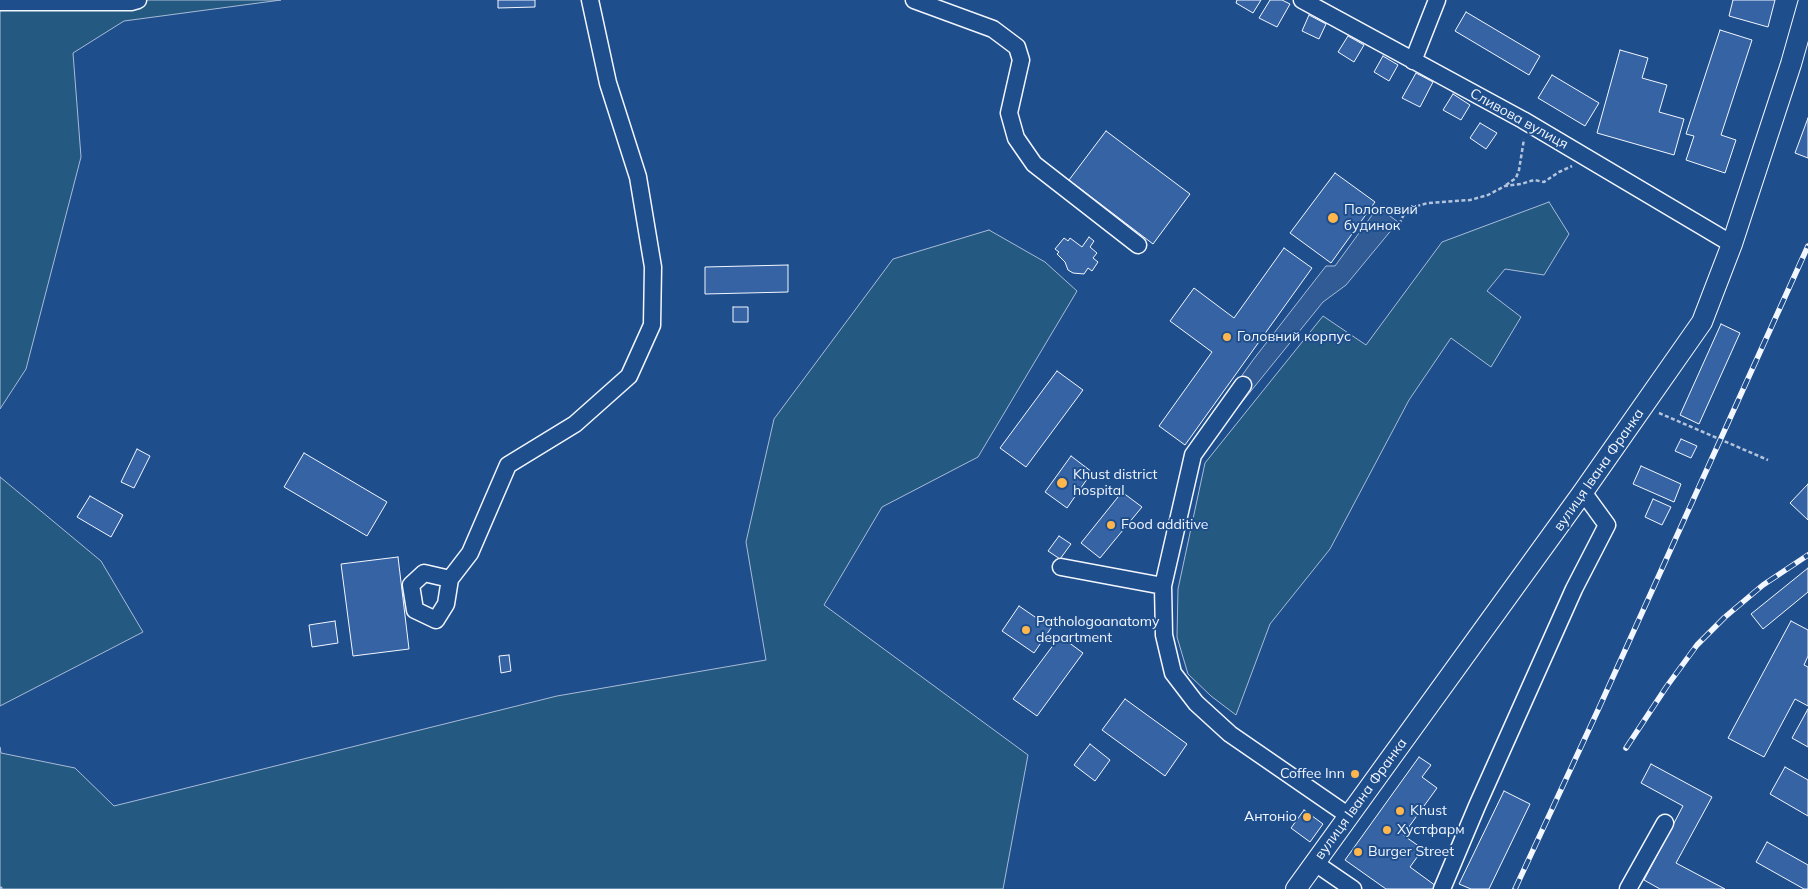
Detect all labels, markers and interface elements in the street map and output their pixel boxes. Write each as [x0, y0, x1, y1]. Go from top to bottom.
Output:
street label: Сливова вулиця [1467, 85, 1571, 153]
place label: Пологовий будинок [1344, 202, 1418, 234]
marker: Пологовий будинок [1326, 211, 1340, 225]
place label: Головний корпус [1237, 329, 1351, 345]
marker: Головний корпус [1221, 331, 1233, 343]
street label: вулиця Івана Франка [1550, 406, 1648, 534]
place label: Khust district hospital [1073, 467, 1157, 500]
marker: Khust district hospital [1055, 476, 1069, 490]
place label: Food additive [1121, 517, 1208, 533]
marker: Food additive [1105, 519, 1117, 531]
place label: Pathologoanatomy department [1036, 614, 1160, 646]
marker: Pathologoanatomy department [1020, 624, 1032, 636]
street label: вулиця Івана Франка [1311, 735, 1411, 863]
place label: Coffee Inn [1280, 766, 1345, 782]
marker: Coffee Inn [1349, 768, 1361, 780]
place label: Khust [1410, 803, 1447, 819]
marker: Khust [1394, 805, 1406, 817]
place label: Антоніо [1244, 809, 1297, 825]
marker: Антоніо [1301, 811, 1313, 823]
place label: Хустфарм [1397, 822, 1465, 838]
marker: Хустфарм [1381, 824, 1393, 836]
place label: Burger Street [1368, 844, 1454, 860]
marker: Burger Street [1352, 846, 1364, 858]

